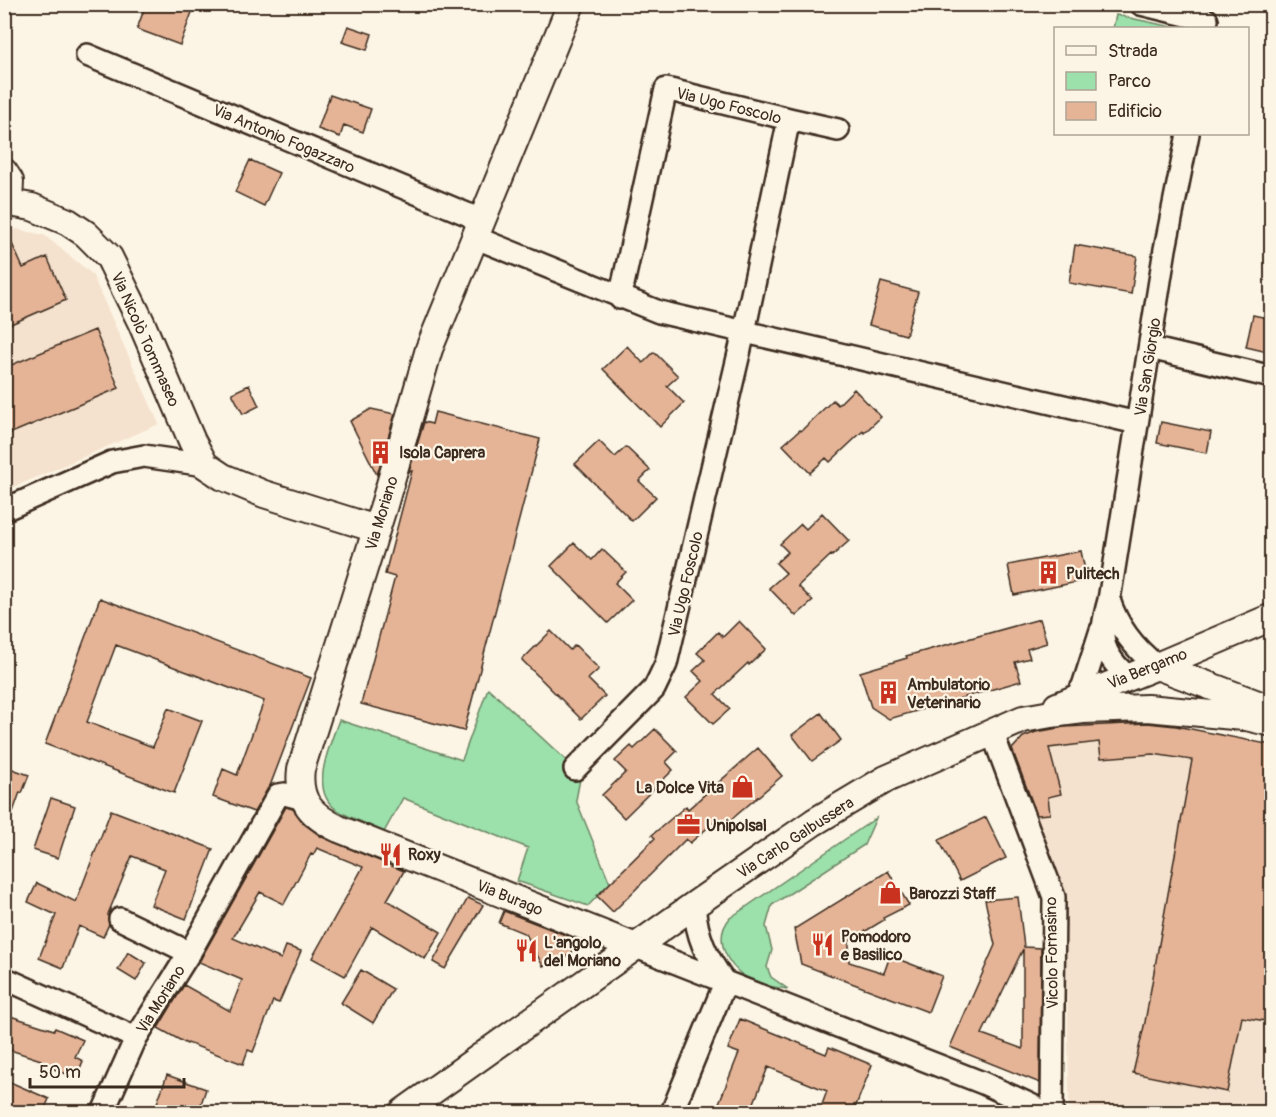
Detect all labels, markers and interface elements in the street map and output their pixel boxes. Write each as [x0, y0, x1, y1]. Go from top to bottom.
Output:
legend [1054, 27, 1249, 135]
text: Strada [1108, 40, 1158, 63]
text: Parco [1108, 70, 1151, 93]
street label: Via Ugo Foscolo [674, 83, 784, 129]
street label: Via Antonio Fogazzaro [210, 100, 358, 178]
text: Edificio [1108, 100, 1162, 123]
street label: Via Nicolò Tommaseo [106, 269, 184, 410]
street label: Via San Giorgio [1130, 316, 1166, 418]
building icon: Isola Caprera [368, 439, 394, 465]
place label: Isola Caprera [399, 443, 486, 463]
street label: Via Moriano [361, 473, 403, 553]
street label: Via Ugo Foscolo [664, 529, 708, 639]
building icon: Pulitech [1035, 560, 1061, 586]
place label: Pulitech [1066, 564, 1120, 584]
street label: Via Bergamo [1105, 644, 1191, 694]
place label: Ambulatorio Veterinario [907, 675, 991, 713]
building icon: Ambulatorio Veterinario [876, 680, 902, 706]
shop icon: La Dolce Vita [729, 774, 755, 800]
place label: La Dolce Vita [636, 778, 725, 798]
street label: Via Carlo Galbussera [733, 793, 858, 883]
office icon: Unipolsal [675, 812, 701, 838]
place label: Unipolsal [706, 816, 767, 836]
restaurant icon: Roxy [377, 841, 403, 867]
place label: Roxy [408, 845, 441, 865]
street label: Via Burago [473, 875, 546, 921]
shop icon: Barozzi Staff [878, 880, 904, 906]
place label: Barozzi Staff [909, 884, 997, 904]
street label: Vicolo Fornasino [1041, 896, 1063, 1009]
place label: Pomodoro e Basilico [840, 927, 911, 965]
restaurant icon: Pomodoro e Basilico [810, 932, 836, 958]
place label: L'angolo del Moriano [544, 933, 621, 971]
restaurant icon: L'angolo del Moriano [513, 938, 539, 964]
street label: Via Moriano [132, 961, 190, 1037]
scale bar [30, 1051, 184, 1089]
text: 50 m [39, 1061, 81, 1084]

